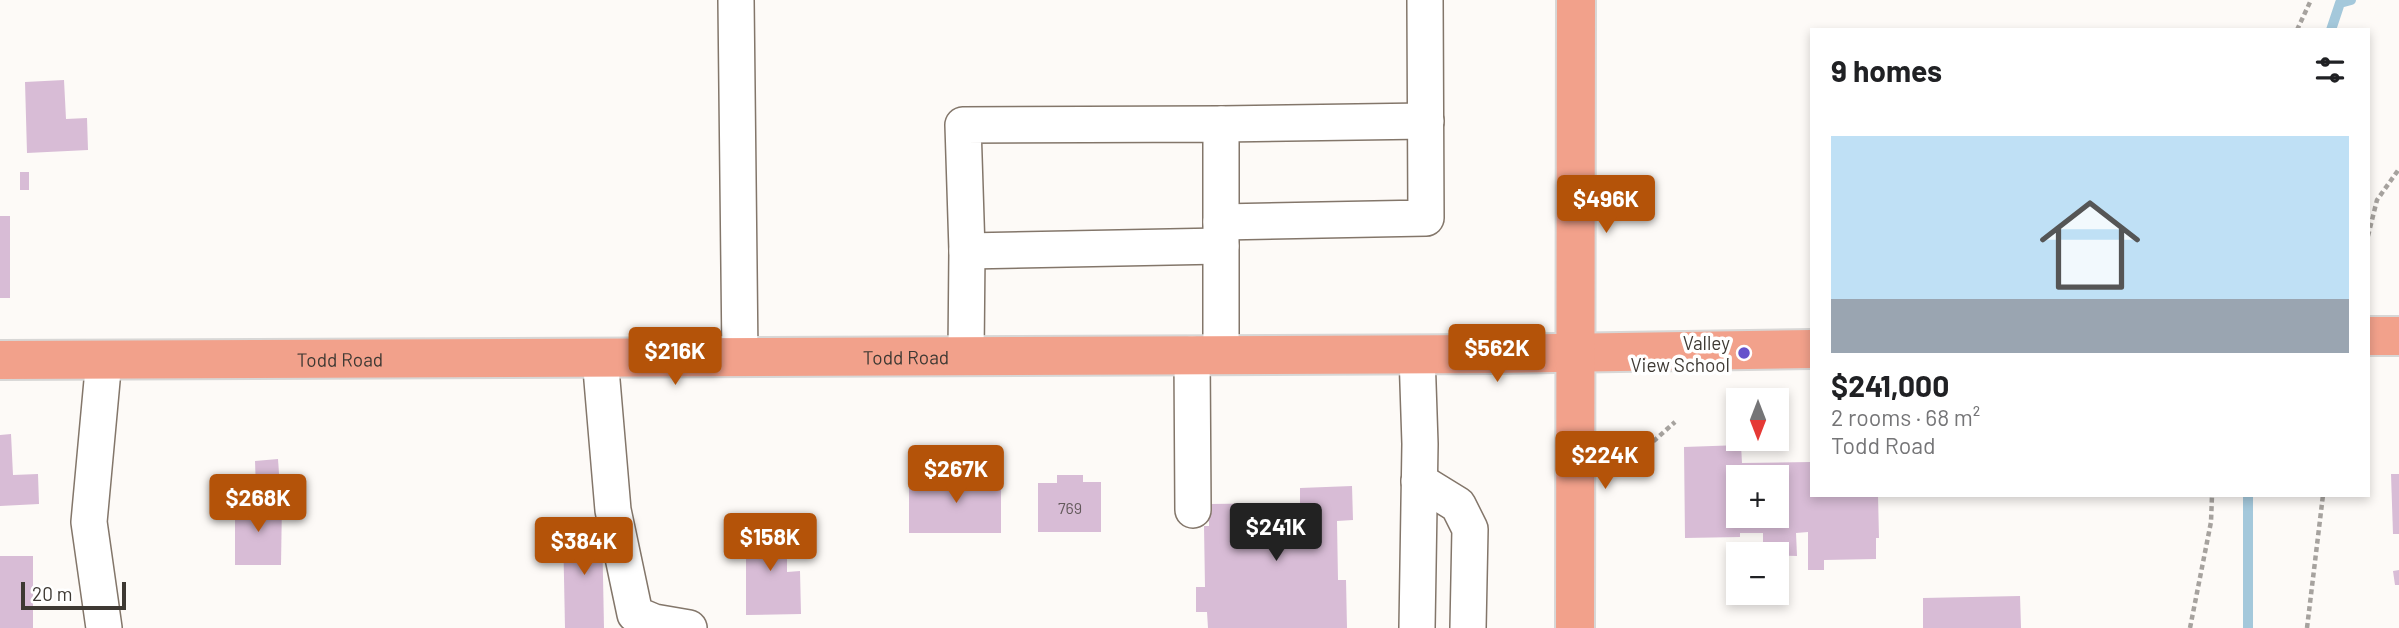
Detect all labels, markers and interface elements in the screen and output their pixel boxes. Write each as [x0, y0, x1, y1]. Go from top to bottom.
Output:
icon: filters [2311, 51, 2349, 89]
text: 9 homes [1831, 52, 1942, 88]
pin: $496K [1557, 176, 1655, 235]
icon: home [2027, 182, 2153, 308]
text: $496K [1573, 184, 1639, 212]
pin: $562K [1448, 324, 1546, 384]
pin: $216K [626, 328, 724, 387]
place label: Valley View School [1630, 331, 1730, 376]
text: $562K [1464, 333, 1530, 361]
text: $216K [645, 336, 705, 364]
street label: Todd Road [863, 345, 949, 368]
marker: Valley View School [1736, 345, 1752, 361]
street label: Todd Road [297, 347, 383, 370]
text: $241,000 [1831, 367, 1949, 403]
north arrow [1726, 388, 1788, 452]
map controls [1726, 388, 1789, 605]
text: 2 rooms · 68 m² [1831, 403, 1980, 431]
text: Todd Road [1831, 431, 1936, 459]
pin: $224K [1556, 432, 1654, 491]
text: $224K [1571, 440, 1639, 468]
pin: $267K [907, 446, 1005, 505]
text: $267K [924, 454, 988, 482]
button: + [1726, 465, 1789, 528]
pin: $268K [209, 475, 307, 534]
text: $268K [225, 483, 291, 511]
house number: 769 [1058, 498, 1082, 517]
pin: $241K [1227, 504, 1325, 563]
text: $241K [1246, 512, 1306, 540]
pin: $158K [721, 514, 819, 573]
pin: $384K [535, 518, 633, 577]
text: $158K [740, 522, 800, 550]
text: $384K [551, 526, 617, 554]
button: − [1726, 542, 1789, 605]
scale bar [21, 579, 126, 611]
text: 20 m [32, 582, 72, 605]

